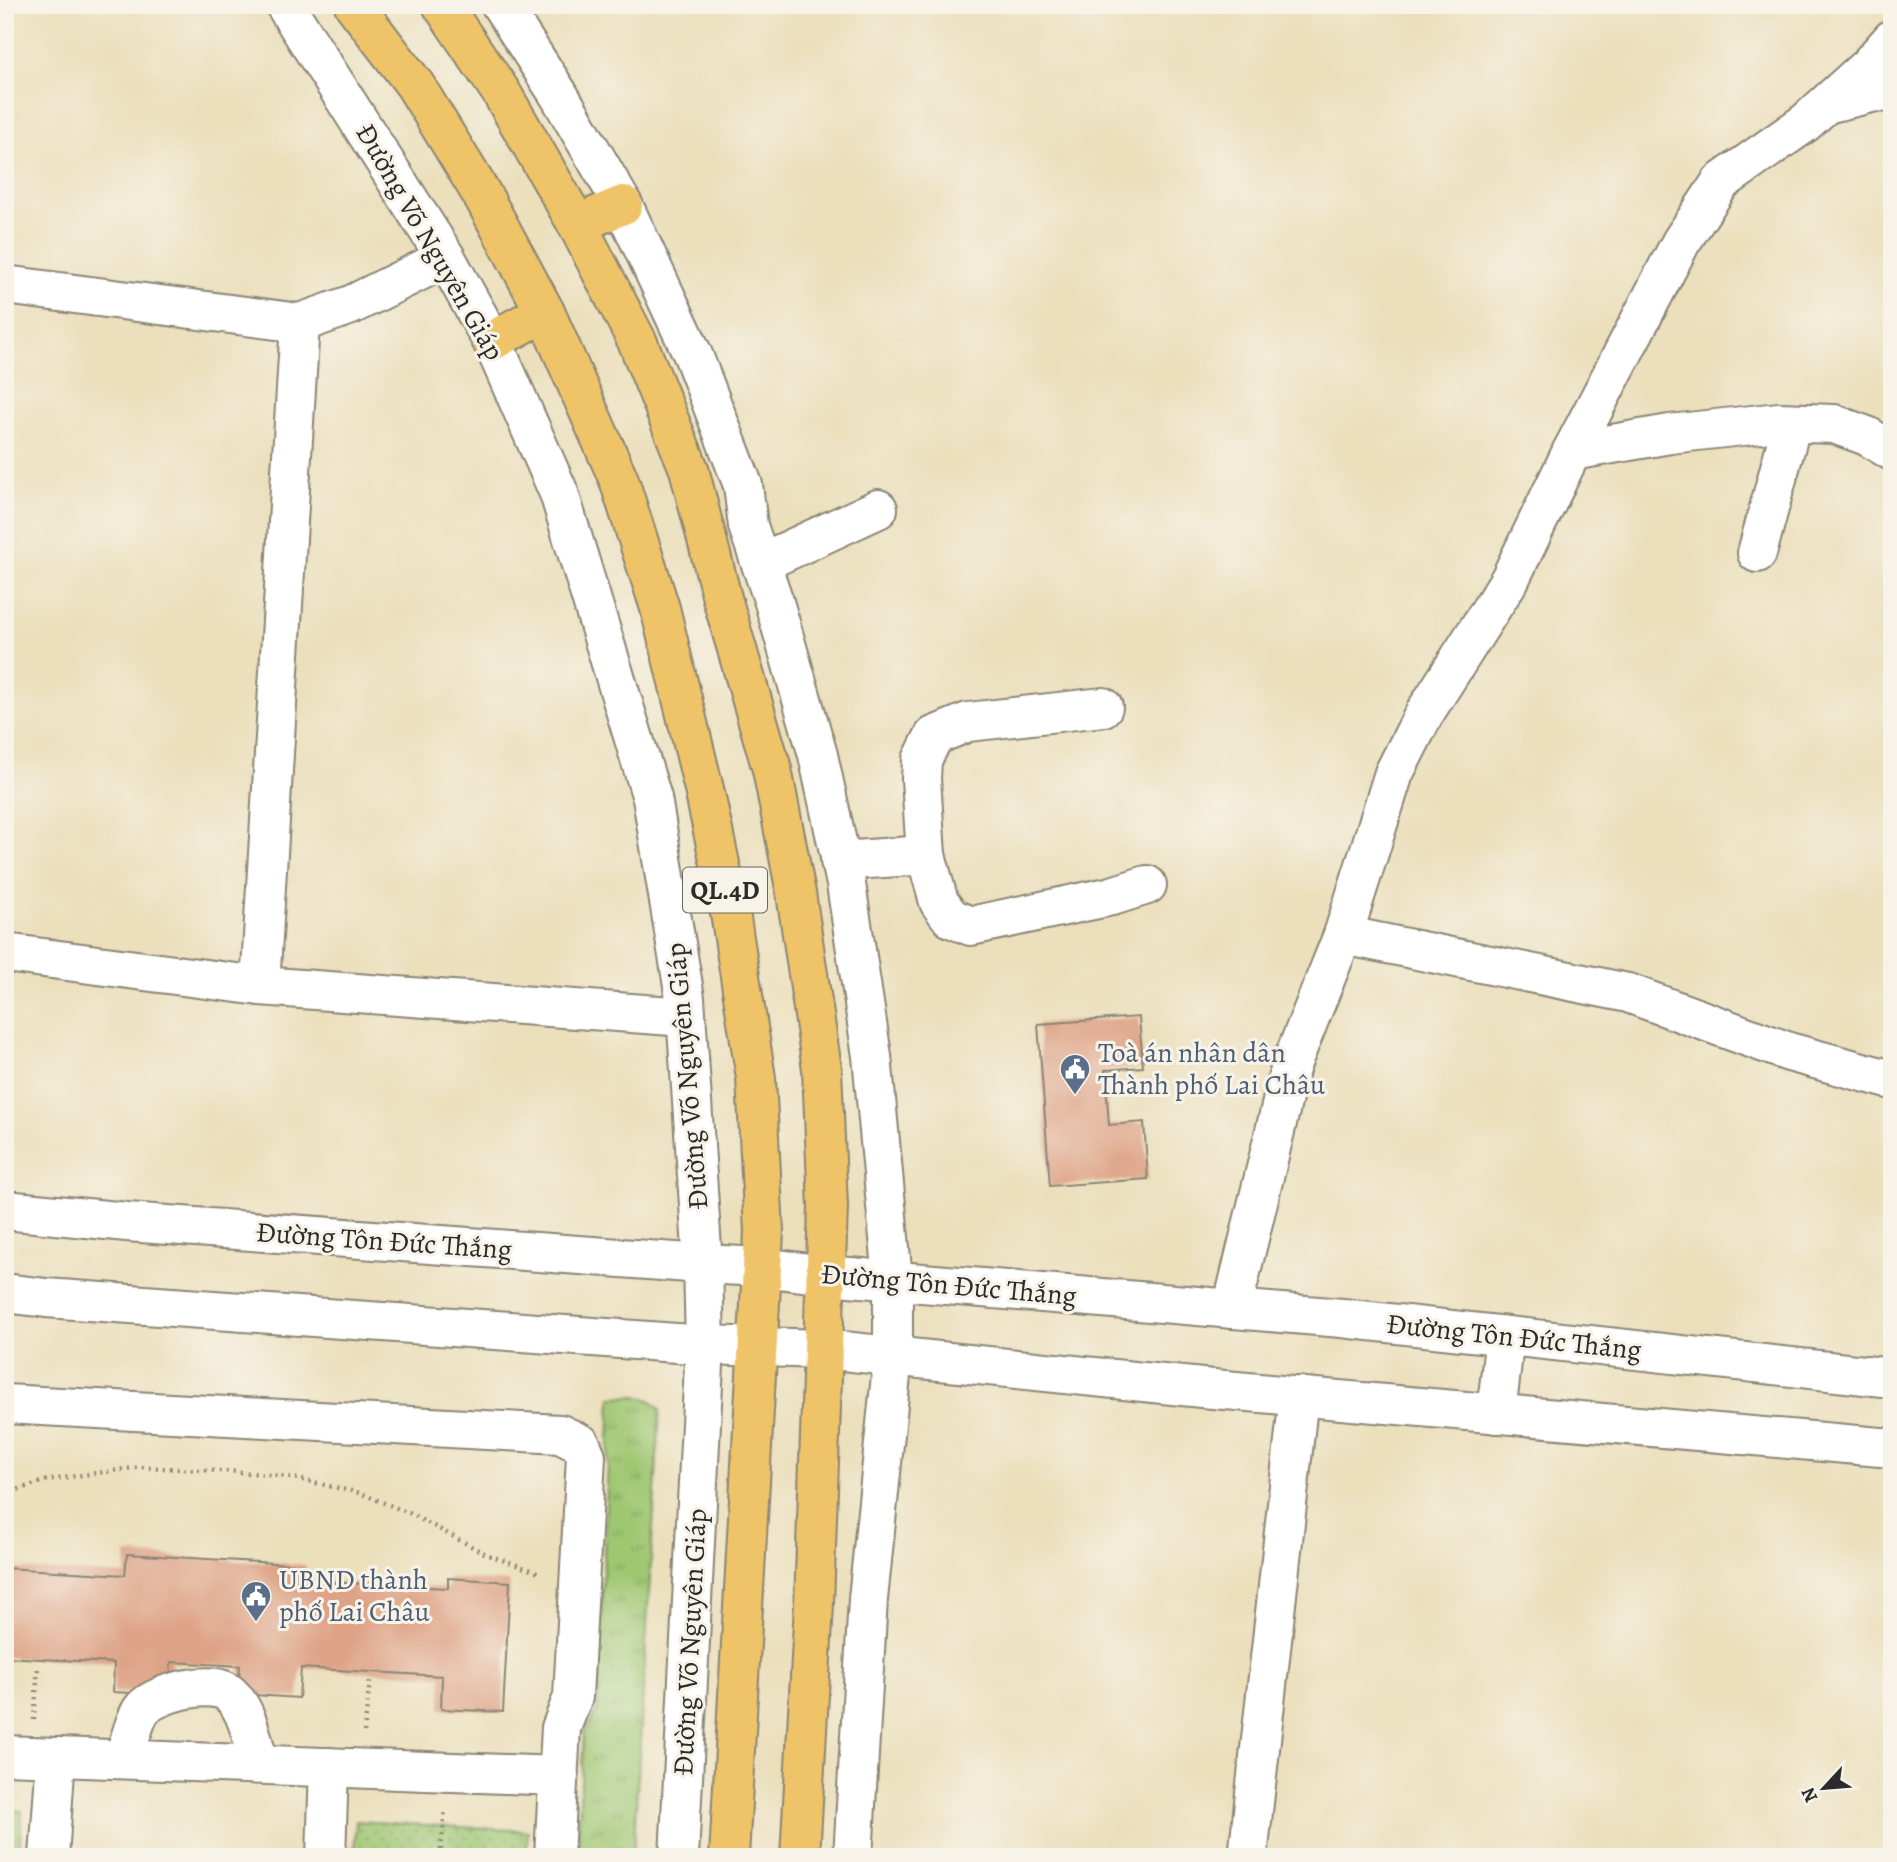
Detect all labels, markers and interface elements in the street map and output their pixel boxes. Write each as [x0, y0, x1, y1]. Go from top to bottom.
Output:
street label: Đường Võ Nguyên Giáp [347, 117, 513, 367]
road number: QL.4D [683, 868, 767, 912]
street label: Đường Võ Nguyên Giáp [656, 941, 718, 1211]
place label: Toà án nhân dân Thành phố Lai Châu [1098, 1034, 1326, 1104]
public building icon: Toà án nhân dân Thành phố Lai Châu [1058, 1052, 1092, 1096]
street label: Đường Tôn Đức Thắng [255, 1213, 513, 1269]
street label: Đường Tôn Đức Thắng [820, 1255, 1078, 1315]
street label: Đường Tôn Đức Thắng [1385, 1305, 1643, 1369]
street label: Đường Võ Nguyên Giáp [664, 1508, 716, 1776]
place label: UBND thành phố Lai Châu [279, 1561, 430, 1631]
public building icon: UBND thành phố Lai Châu [239, 1579, 273, 1623]
north arrow [1788, 1754, 1858, 1824]
text: N [1795, 1783, 1824, 1807]

